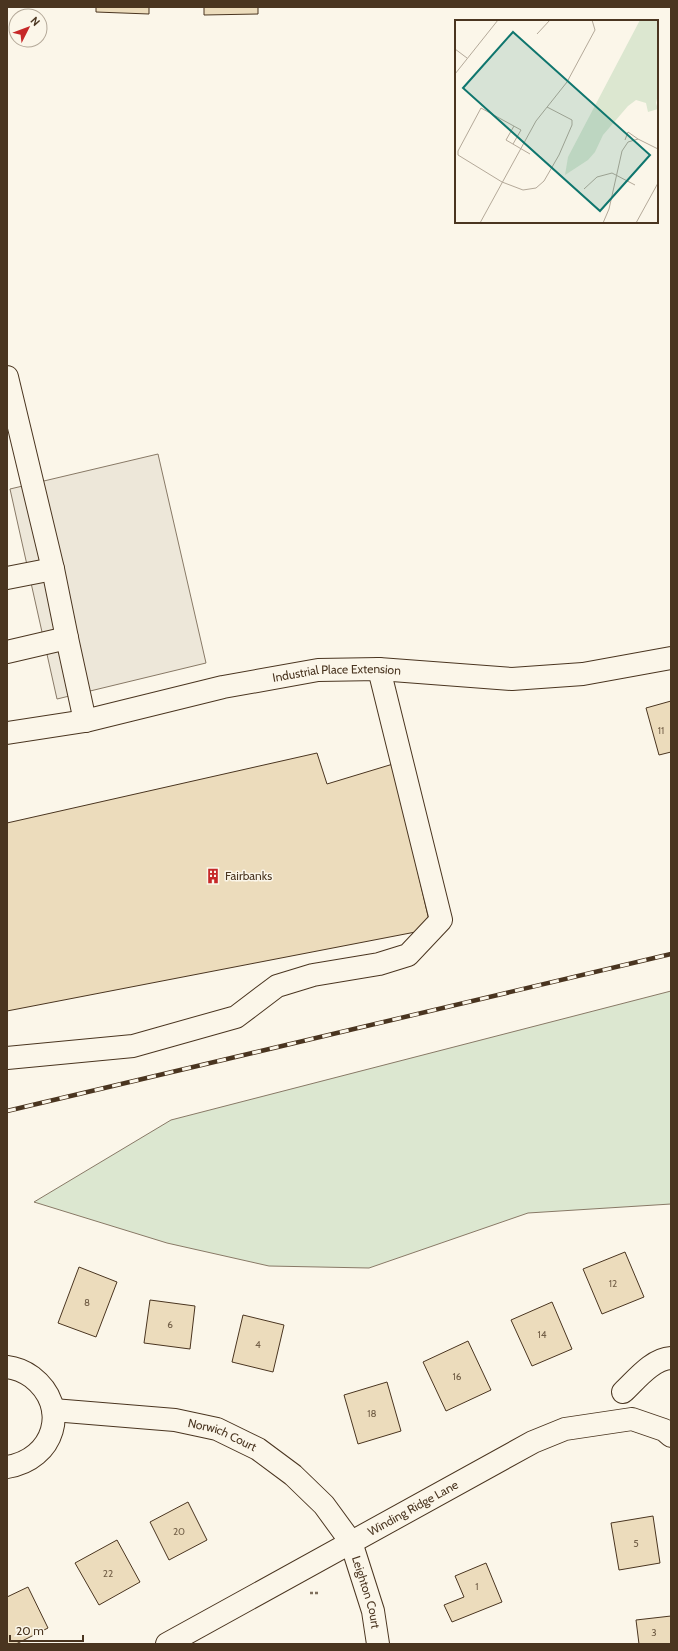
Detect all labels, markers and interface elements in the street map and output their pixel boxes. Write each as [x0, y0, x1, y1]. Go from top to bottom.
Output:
north arrow [8, 8, 48, 48]
text: N [28, 14, 43, 29]
inset map [455, 20, 658, 223]
street label: Industrial Place Extension [271, 661, 402, 685]
house number: 11 [658, 724, 664, 737]
building icon: Fairbanks [204, 867, 222, 885]
place label: Fairbanks [225, 868, 272, 883]
house number: 12 [609, 1277, 617, 1290]
house number: 8 [84, 1296, 90, 1309]
house number: 6 [167, 1318, 173, 1331]
house number: 14 [537, 1328, 547, 1341]
house number: 4 [255, 1338, 261, 1351]
house number: 16 [453, 1370, 462, 1383]
house number: 18 [367, 1407, 377, 1420]
street label: Norwich Court [187, 1415, 259, 1454]
street label: Winding Ridge Lane [365, 1477, 461, 1539]
house number: 20 [173, 1525, 185, 1538]
house number: 5 [633, 1537, 639, 1550]
street label: Leighton Court [349, 1554, 384, 1629]
house number: 22 [103, 1567, 113, 1580]
house number: 1 [475, 1580, 479, 1593]
scale bar [10, 1617, 83, 1643]
text: 20 m [16, 1623, 44, 1638]
house number: 3 [651, 1626, 657, 1639]

